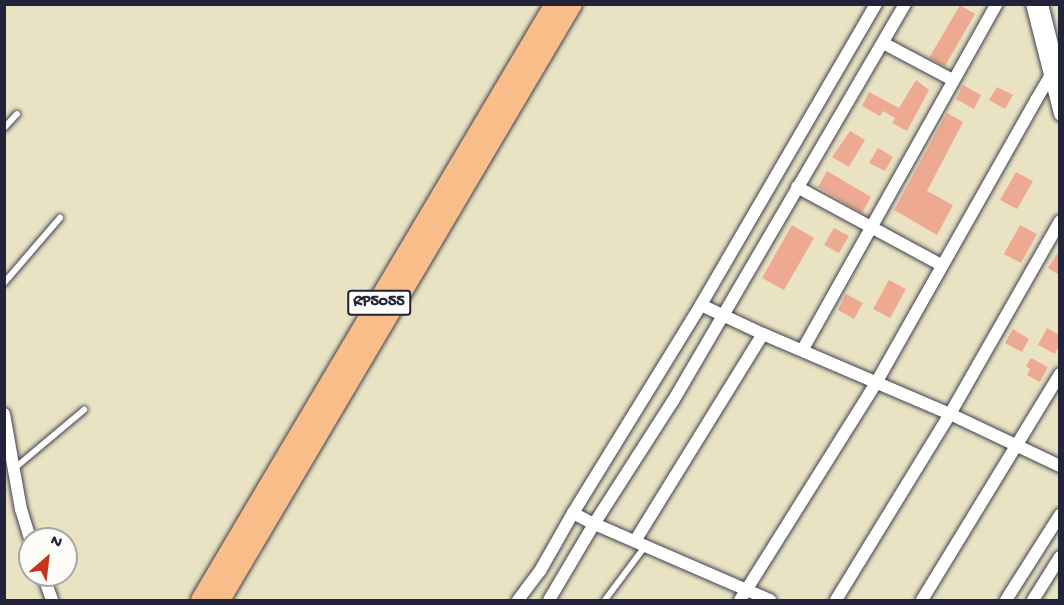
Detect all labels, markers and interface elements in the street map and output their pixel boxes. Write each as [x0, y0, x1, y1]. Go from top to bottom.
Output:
road number: RP5055 [346, 290, 412, 316]
north arrow [18, 527, 78, 587]
text: N [47, 532, 65, 553]

